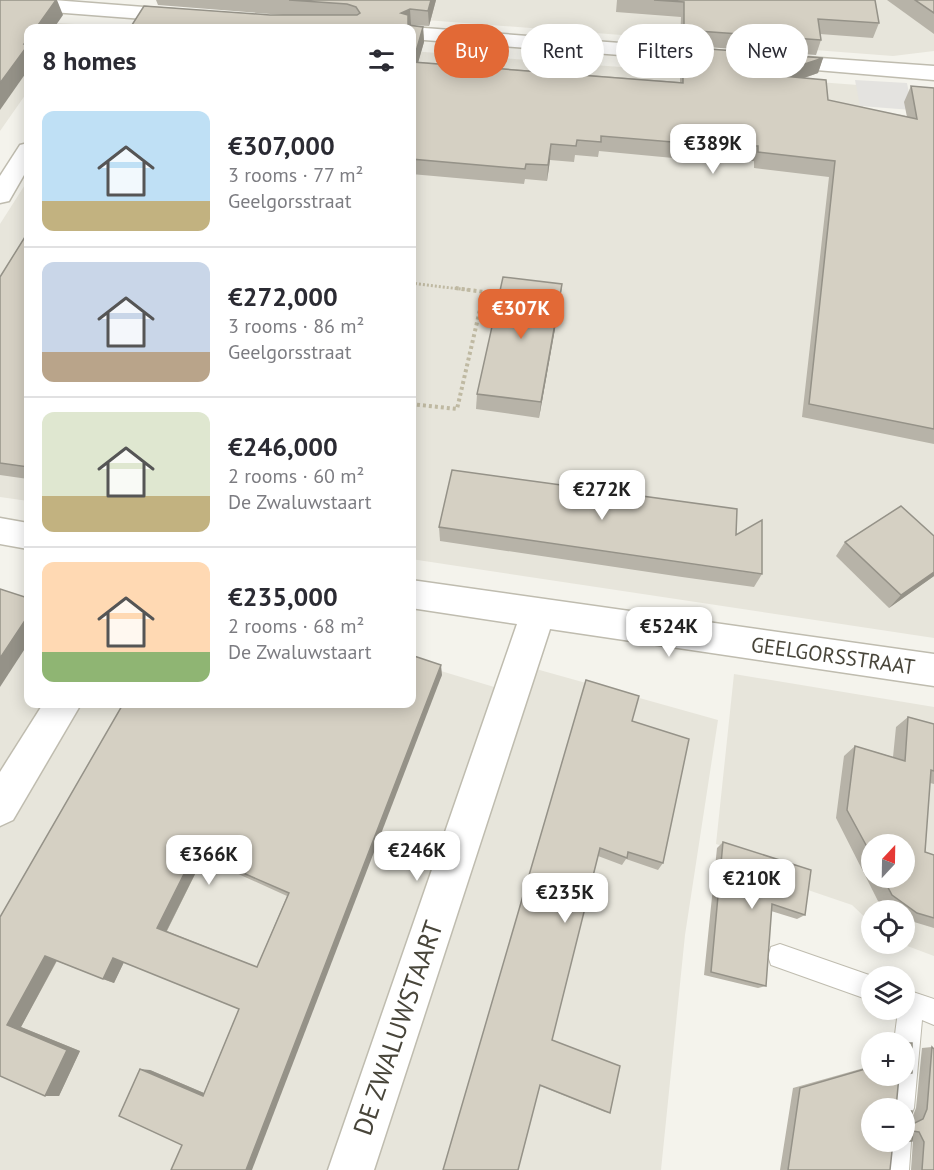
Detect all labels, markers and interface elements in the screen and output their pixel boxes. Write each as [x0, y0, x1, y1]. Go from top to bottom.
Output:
chip: Buy [434, 24, 509, 78]
chip: Rent [521, 24, 604, 78]
chip: Filters [616, 24, 714, 78]
chip: New [726, 24, 808, 78]
text: 8 homes [42, 44, 137, 77]
icon: filters [365, 44, 398, 77]
pin: €389K [671, 124, 755, 175]
text: €307,000 [228, 129, 335, 162]
text: €389K [684, 130, 742, 156]
icon: home [90, 135, 162, 207]
text: 3 rooms · 77 m² [228, 162, 363, 188]
text: Geelgorsstraat [228, 188, 351, 214]
text: €272,000 [228, 280, 338, 313]
icon: home [90, 286, 162, 358]
pin: €307K [479, 289, 563, 340]
text: €307K [492, 295, 550, 321]
text: 3 rooms · 86 m² [228, 313, 364, 339]
text: Geelgorsstraat [228, 339, 351, 365]
text: €246,000 [228, 430, 338, 463]
icon: home [90, 436, 162, 508]
text: 2 rooms · 60 m² [228, 463, 364, 489]
pin: €272K [560, 470, 644, 521]
text: €272K [573, 476, 631, 502]
text: De Zwaluwstaart [228, 489, 372, 515]
text: €235,000 [228, 580, 338, 613]
icon: home [90, 586, 162, 658]
pin: €524K [627, 607, 711, 658]
text: 2 rooms · 68 m² [228, 613, 364, 639]
text: €524K [640, 613, 698, 639]
street label: GEELGORSSTRAAT [749, 631, 917, 680]
text: De Zwaluwstaart [228, 639, 372, 665]
pin: €246K [375, 831, 459, 882]
north arrow [861, 834, 915, 888]
map controls [861, 834, 915, 1152]
pin: €366K [167, 835, 251, 886]
text: €246K [388, 837, 446, 863]
text: €366K [180, 841, 238, 867]
pin: €210K [710, 859, 794, 910]
text: €210K [723, 865, 781, 891]
pin: €235K [523, 873, 607, 924]
text: €235K [536, 879, 594, 905]
button: locate [861, 900, 915, 954]
street label: DE ZWALUWSTAART [345, 916, 450, 1139]
button: layers [861, 966, 915, 1020]
button: + [861, 1032, 915, 1086]
button: − [861, 1098, 915, 1152]

